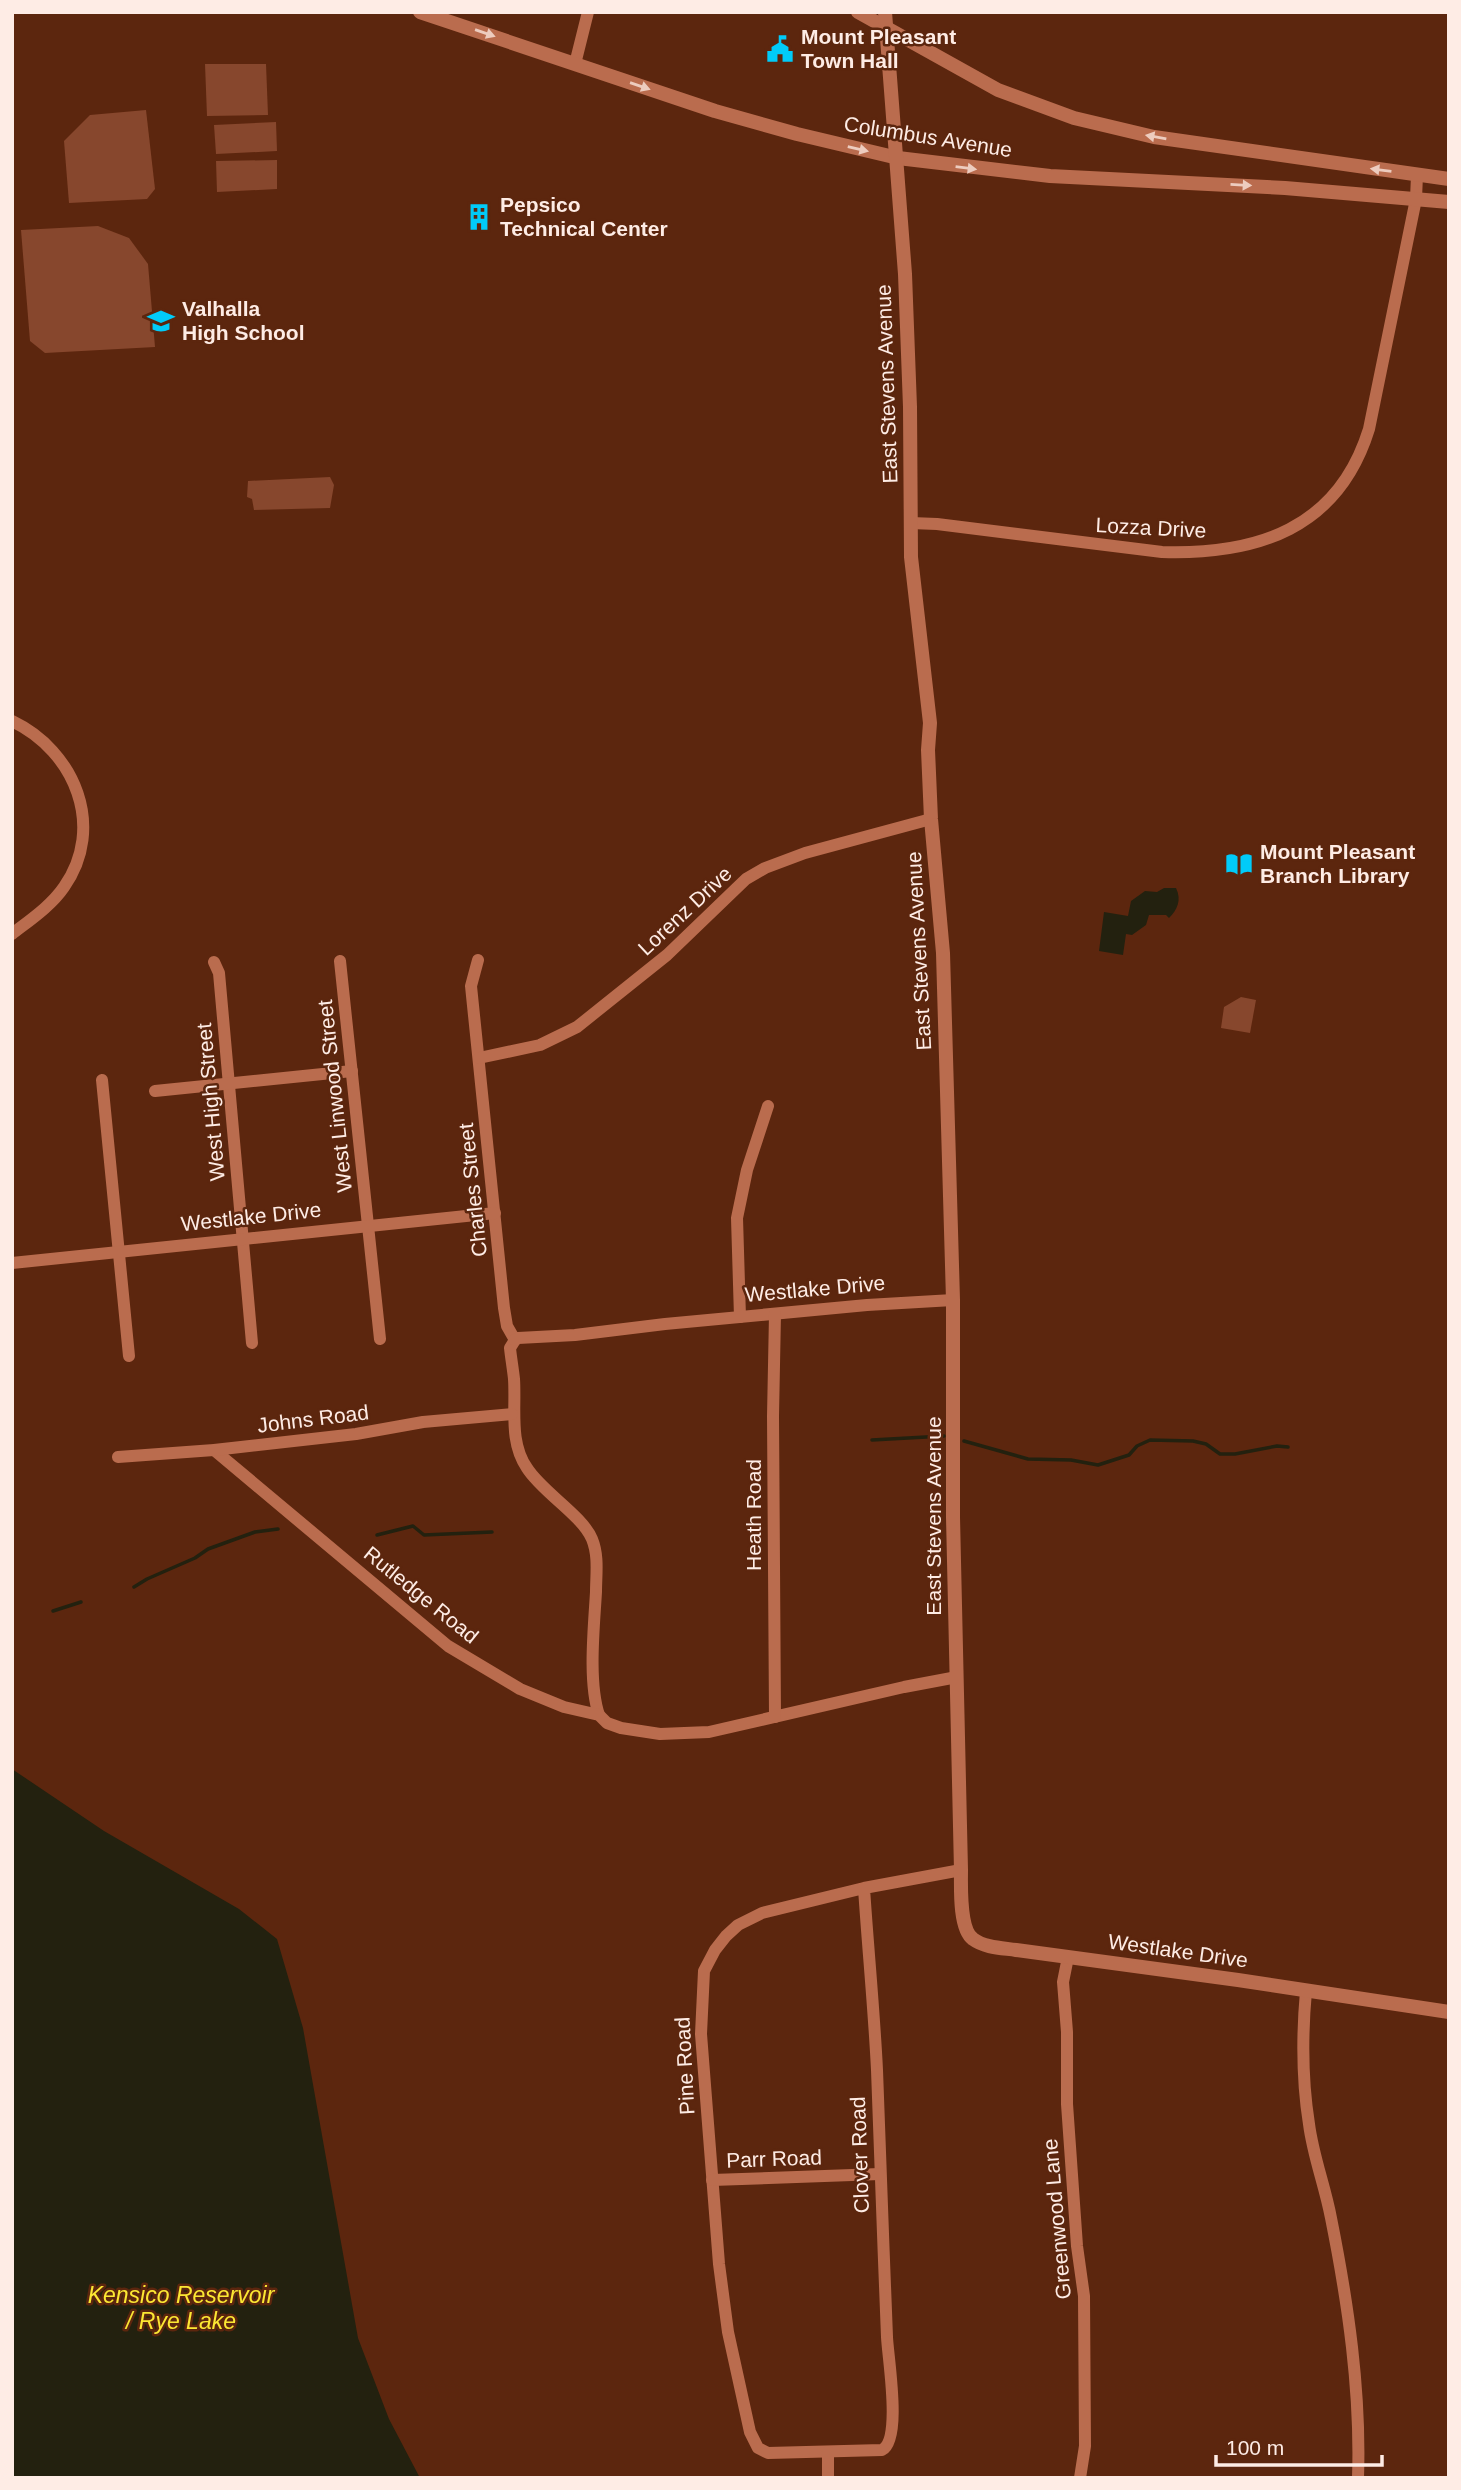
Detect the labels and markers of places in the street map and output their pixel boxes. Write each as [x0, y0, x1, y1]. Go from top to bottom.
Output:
place label: Mount Pleasant Town Hall [801, 25, 956, 72]
public building icon: Mount Pleasant Town Hall [765, 34, 795, 64]
place label: Pepsico Technical Center [500, 193, 668, 240]
building icon: Pepsico Technical Center [464, 202, 494, 232]
place label: Valhalla High School [182, 297, 305, 344]
school or university icon: Valhalla High School [146, 306, 176, 336]
place label: Mount Pleasant Branch Library [1260, 840, 1415, 887]
library icon: Mount Pleasant Branch Library [1224, 849, 1254, 879]

